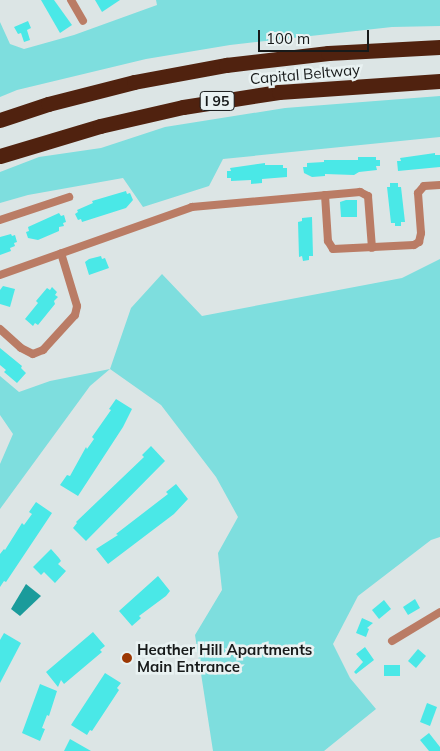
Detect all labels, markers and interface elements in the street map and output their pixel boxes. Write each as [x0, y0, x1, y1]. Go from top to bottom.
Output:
scale bar [260, 20, 371, 52]
text: 100 m [266, 29, 310, 48]
street label: Capital Beltway [249, 60, 361, 88]
road number: I 95 [200, 90, 234, 112]
place label: Heather Hill Apartments Main Entrance [137, 640, 312, 675]
marker: Heather Hill Apartments Main Entrance [121, 652, 133, 664]

